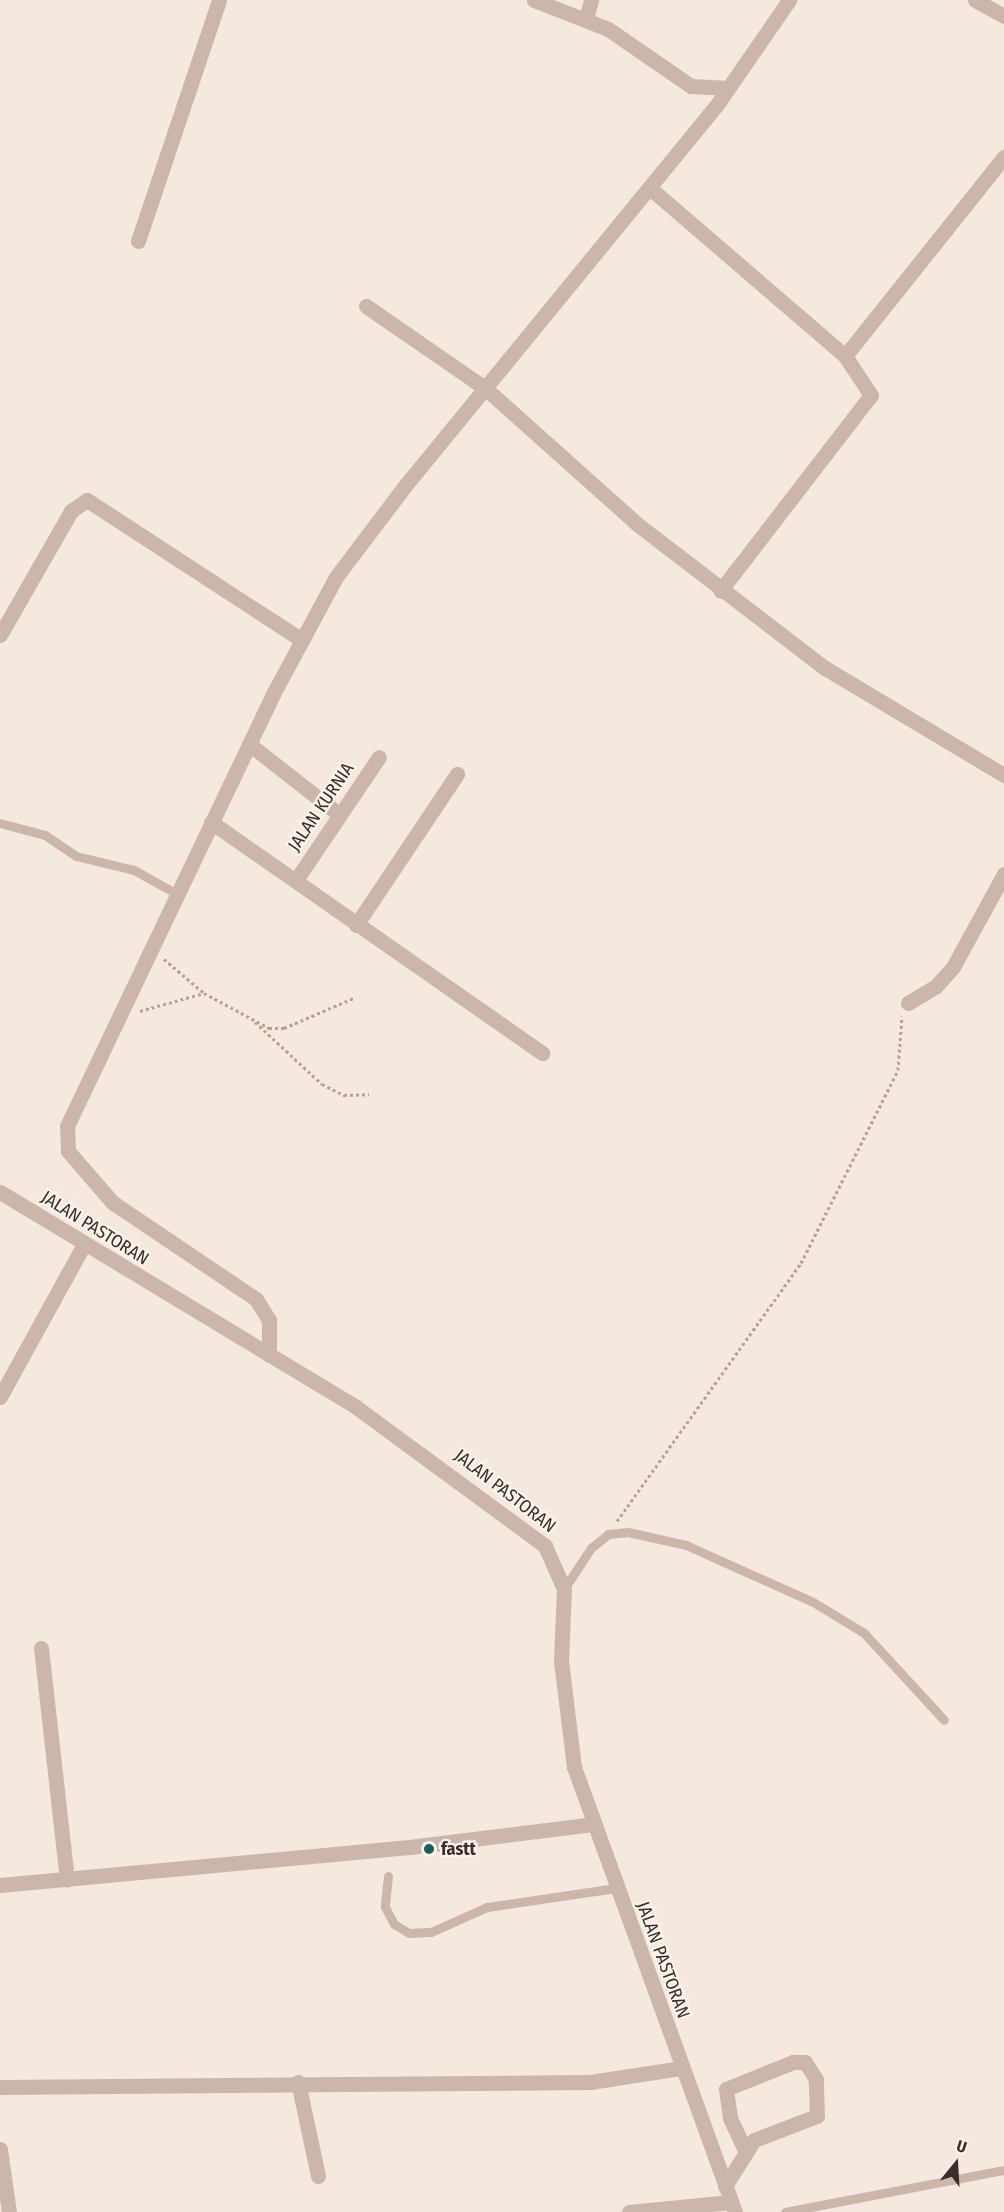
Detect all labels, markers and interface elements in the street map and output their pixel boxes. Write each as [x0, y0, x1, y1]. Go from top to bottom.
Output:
street label: JALAN KURNIA [284, 759, 358, 855]
street label: JALAN PASTORAN [37, 1186, 153, 1270]
street label: JALAN PASTORAN [450, 1445, 560, 1537]
place label: fastt [441, 1838, 476, 1860]
marker: fastt [422, 1842, 436, 1856]
street label: JALAN PASTORAN [632, 1899, 694, 2021]
north arrow [926, 2134, 986, 2194]
text: U [954, 2136, 969, 2157]

